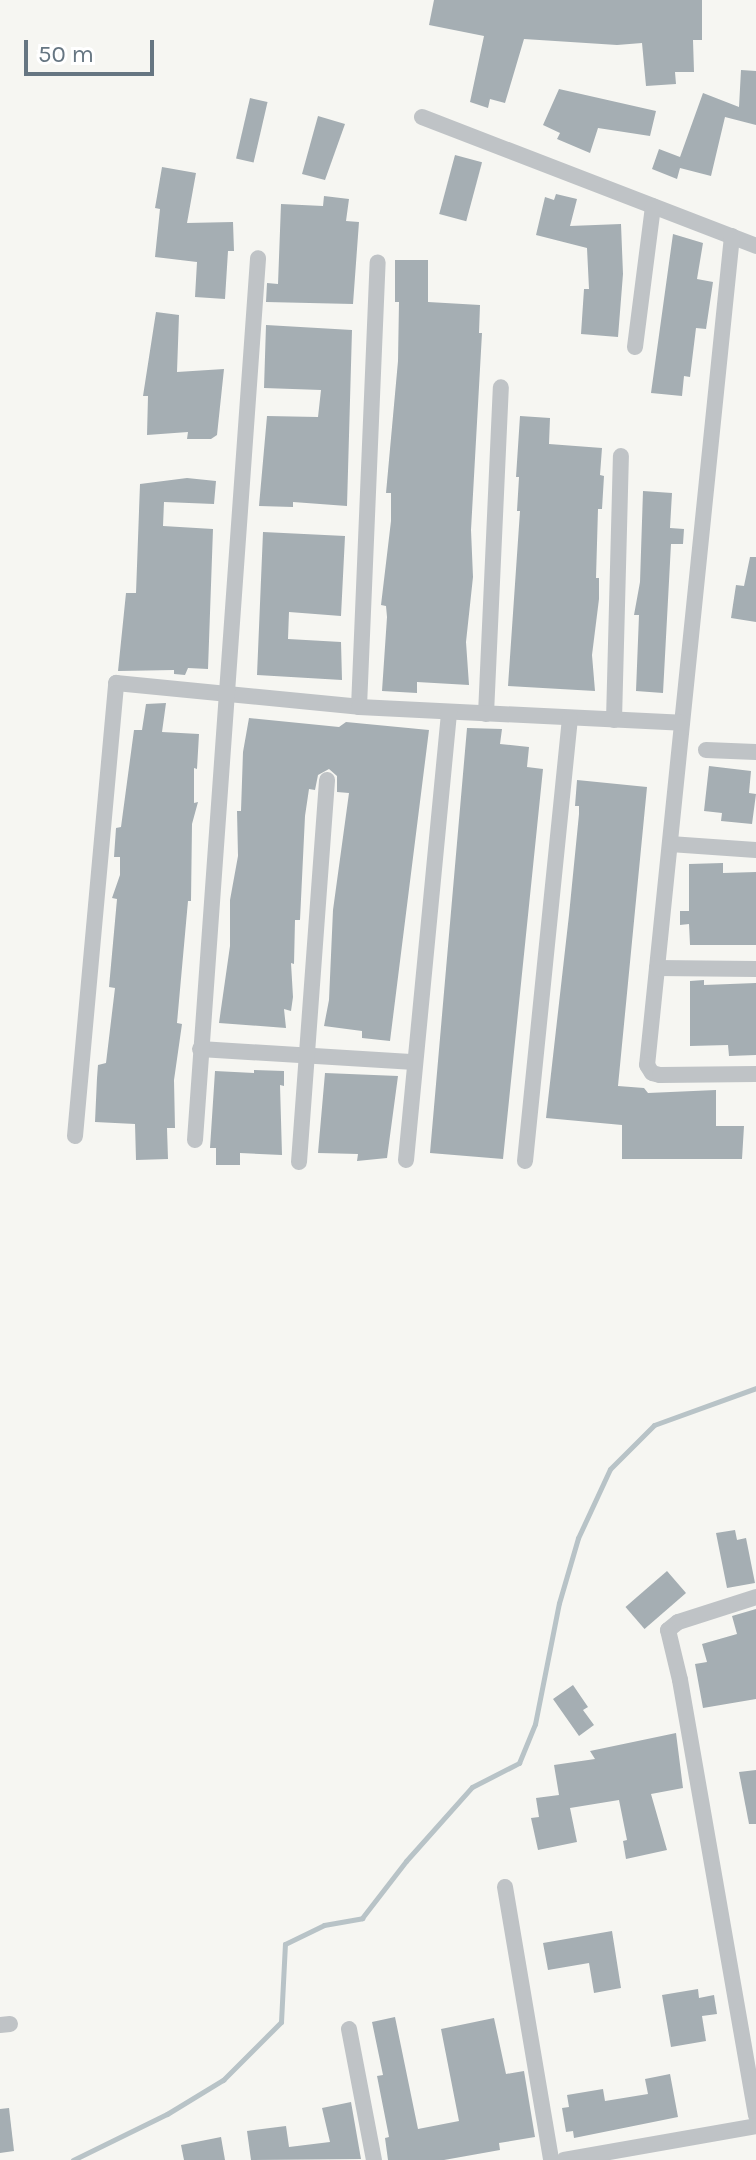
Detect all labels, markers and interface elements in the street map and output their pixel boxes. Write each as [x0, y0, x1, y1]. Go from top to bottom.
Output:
scale bar [28, 24, 158, 74]
text: 50 m [38, 40, 94, 68]

